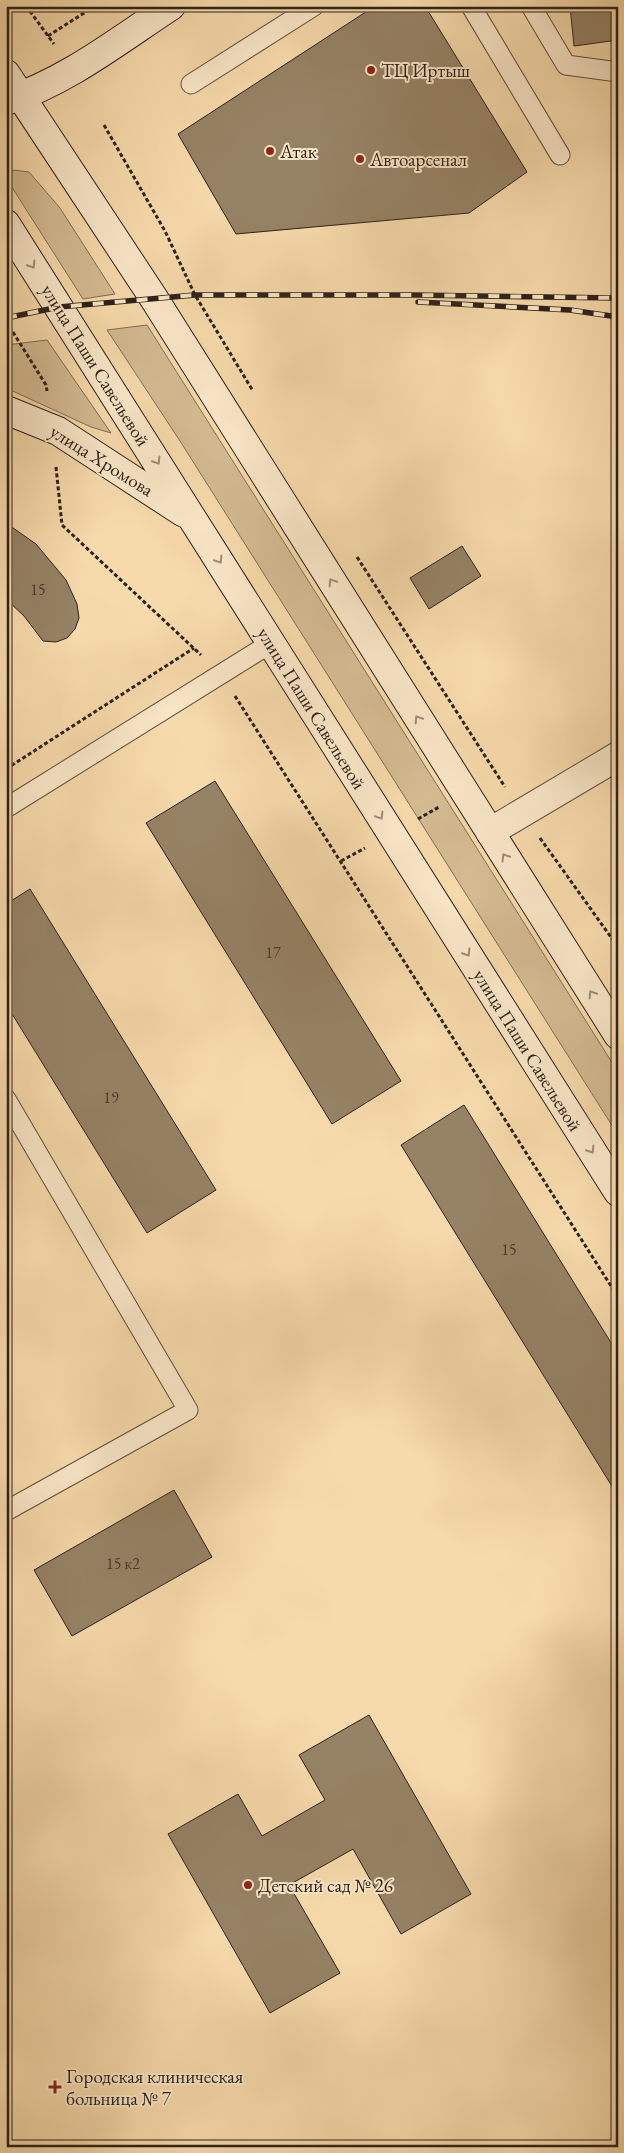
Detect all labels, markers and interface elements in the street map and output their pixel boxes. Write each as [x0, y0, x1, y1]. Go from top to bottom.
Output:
place label: ТЦ Иртыш [381, 58, 470, 83]
marker: ТЦ Иртыш [365, 64, 377, 76]
place label: Атак [279, 139, 317, 164]
marker: Атак [264, 145, 276, 157]
place label: Автоарсенал [369, 147, 467, 172]
marker: Автоарсенал [354, 153, 366, 165]
one-way arrow [26, 259, 36, 268]
street label: улица Паши Савельевой [36, 279, 156, 451]
street label: улица Хромова [45, 419, 159, 502]
one-way arrow [150, 456, 160, 465]
one-way arrow [213, 555, 222, 564]
one-way arrow [329, 578, 338, 587]
house number: 15 [30, 579, 46, 600]
street label: улица Паши Савельевой [252, 622, 372, 794]
one-way arrow [415, 716, 425, 725]
one-way arrow [374, 811, 384, 820]
one-way arrow [502, 853, 512, 862]
house number: 17 [265, 942, 281, 963]
one-way arrow [461, 948, 470, 957]
street label: улица Паши Савельевой [468, 964, 588, 1136]
one-way arrow [588, 990, 598, 999]
house number: 19 [103, 1087, 119, 1108]
one-way arrow [585, 1145, 595, 1154]
house number: 15 [501, 1239, 517, 1260]
house number: 15 к2 [106, 1553, 140, 1574]
place label: Детский сад № 26 [258, 1873, 393, 1898]
marker: Детский сад № 26 [242, 1879, 254, 1891]
place label: Городская клиническая больница № 7 [66, 2064, 244, 2111]
marker: Городская клиническая больница № 7 [48, 2080, 62, 2094]

